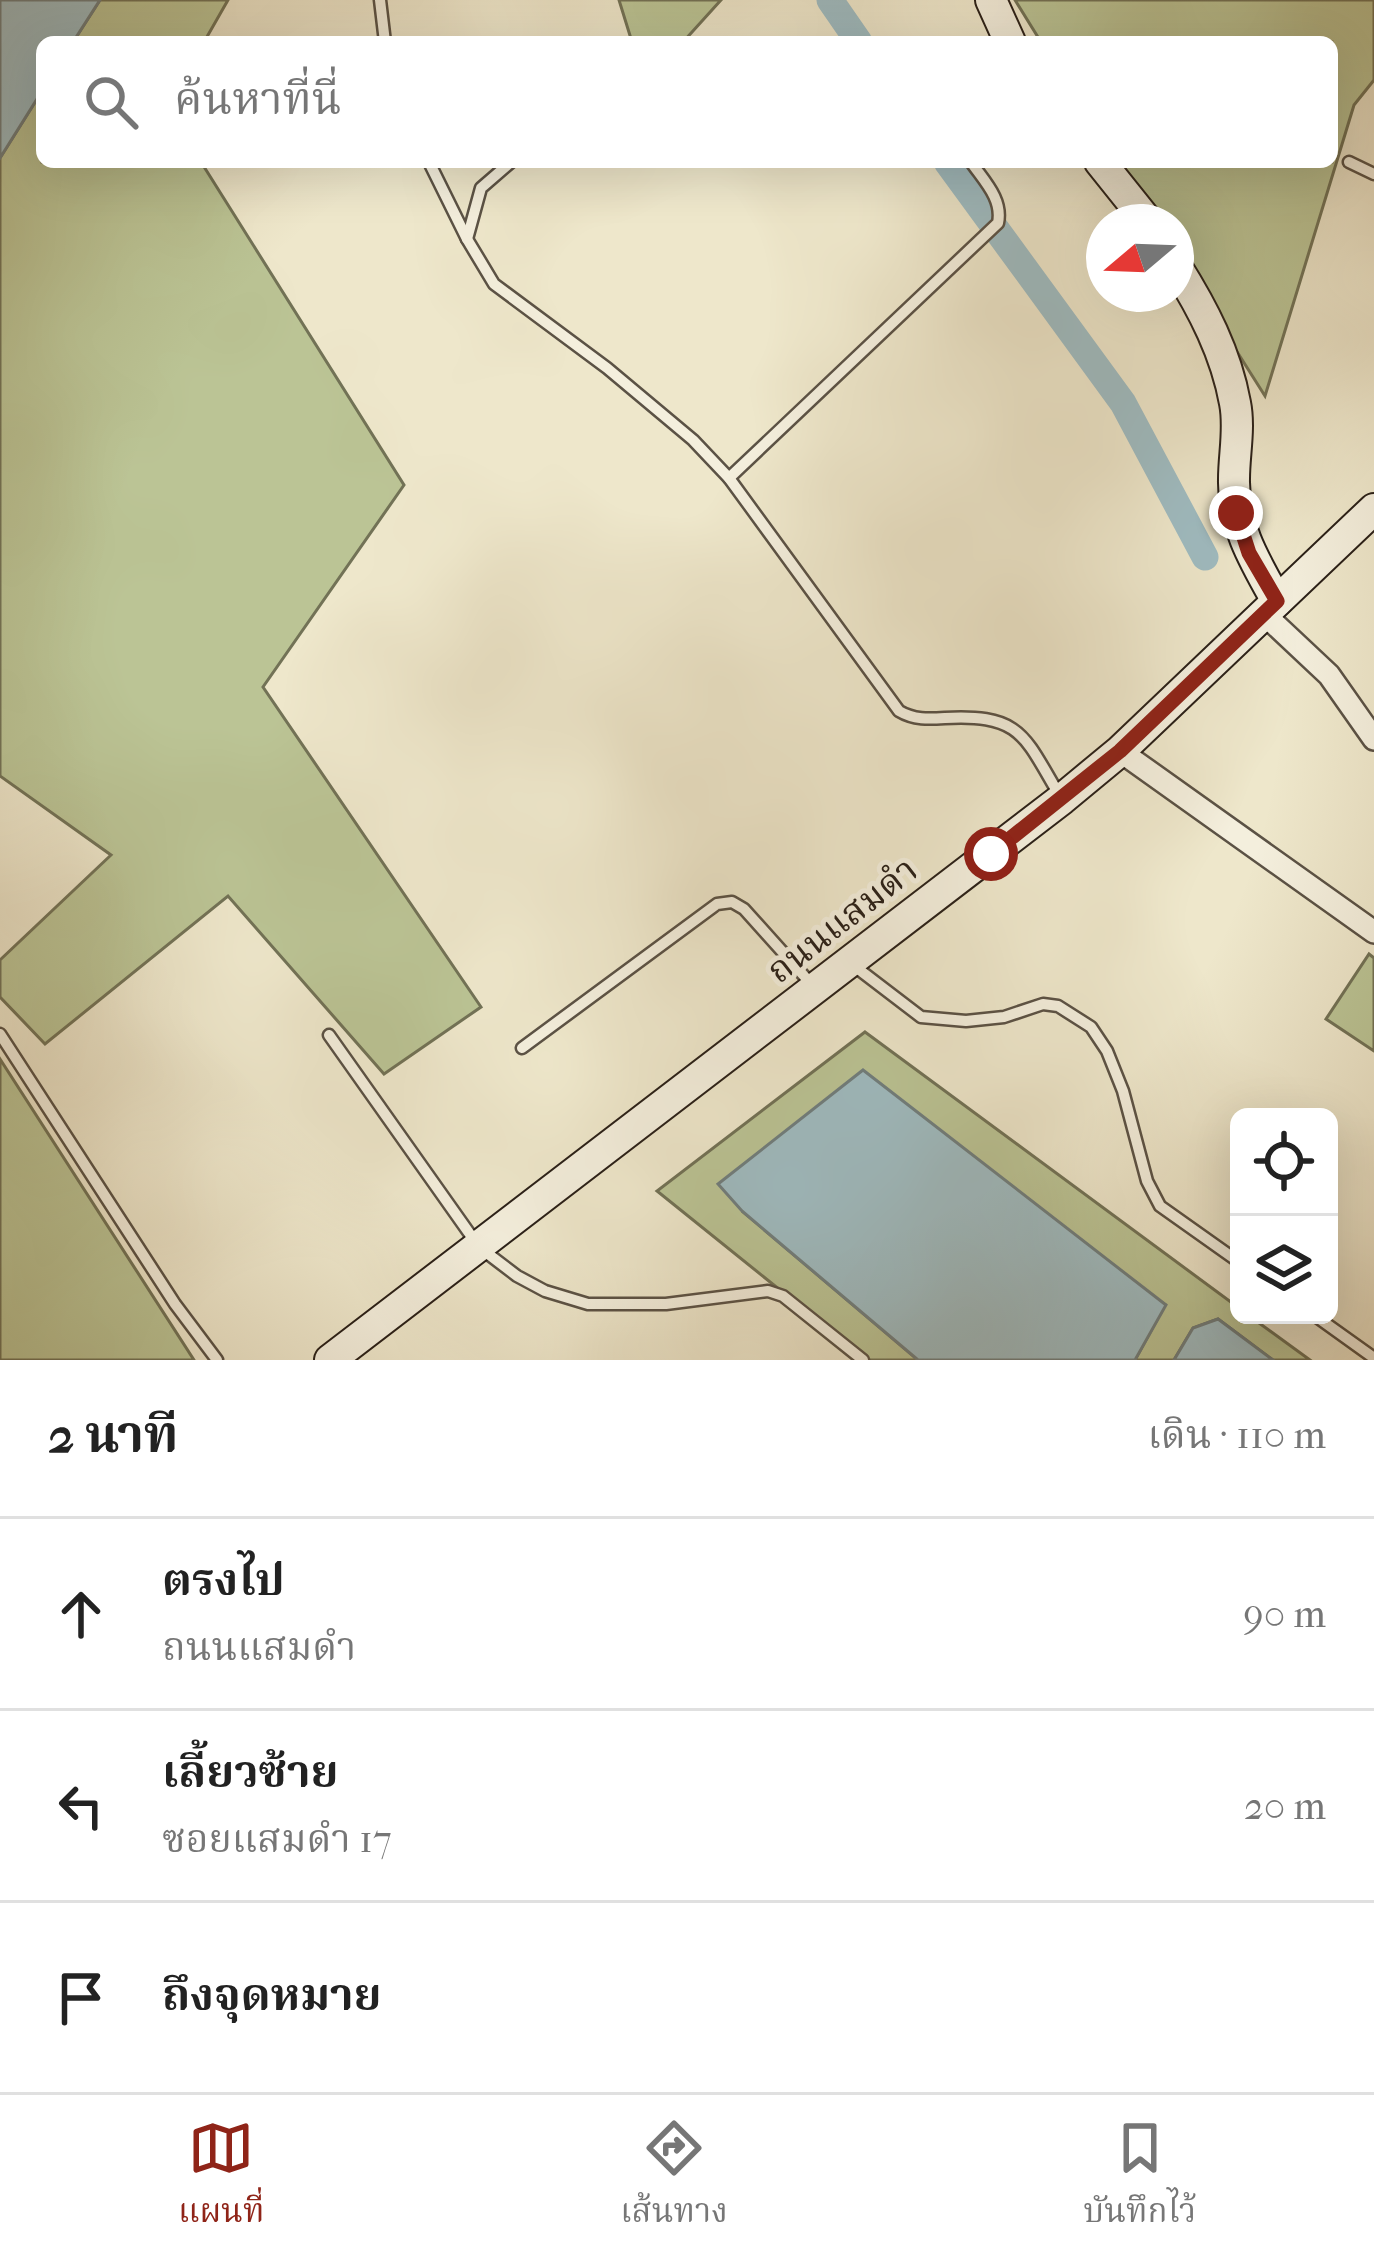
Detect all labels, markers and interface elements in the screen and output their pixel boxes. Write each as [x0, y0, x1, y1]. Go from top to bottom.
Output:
search box [36, 36, 1338, 168]
icon: search [78, 69, 144, 135]
text: ค้นหาที่นี่ [174, 73, 342, 126]
north arrow [1086, 204, 1194, 312]
route end [1209, 486, 1263, 540]
route start [964, 827, 1018, 881]
street label: ถนนแสมดำ [758, 848, 926, 992]
map controls [1230, 1108, 1338, 1324]
button: locate [1230, 1108, 1338, 1216]
button: layers [1230, 1216, 1338, 1324]
text: 2 นาที [48, 1405, 178, 1465]
text: เดิน · 110 m [1148, 1412, 1326, 1458]
text: ตรงไป [162, 1554, 285, 1607]
icon: ahead [48, 1581, 114, 1647]
text: 90 m [1243, 1591, 1326, 1637]
text: ถนนแสมดำ [162, 1624, 356, 1670]
text: เลี้ยวซ้าย [162, 1746, 338, 1799]
icon: left [48, 1773, 114, 1839]
text: 20 m [1244, 1783, 1326, 1829]
text: ซอยแสมดำ 17 [162, 1816, 392, 1862]
icon: arrive [48, 1965, 114, 2031]
text: ถึงจุดหมาย [162, 1969, 382, 2022]
tab: แผนที่ [178, 2115, 264, 2240]
tab: เส้นทาง [620, 2115, 728, 2240]
tab: บันทึกไว้ [1084, 2115, 1196, 2240]

